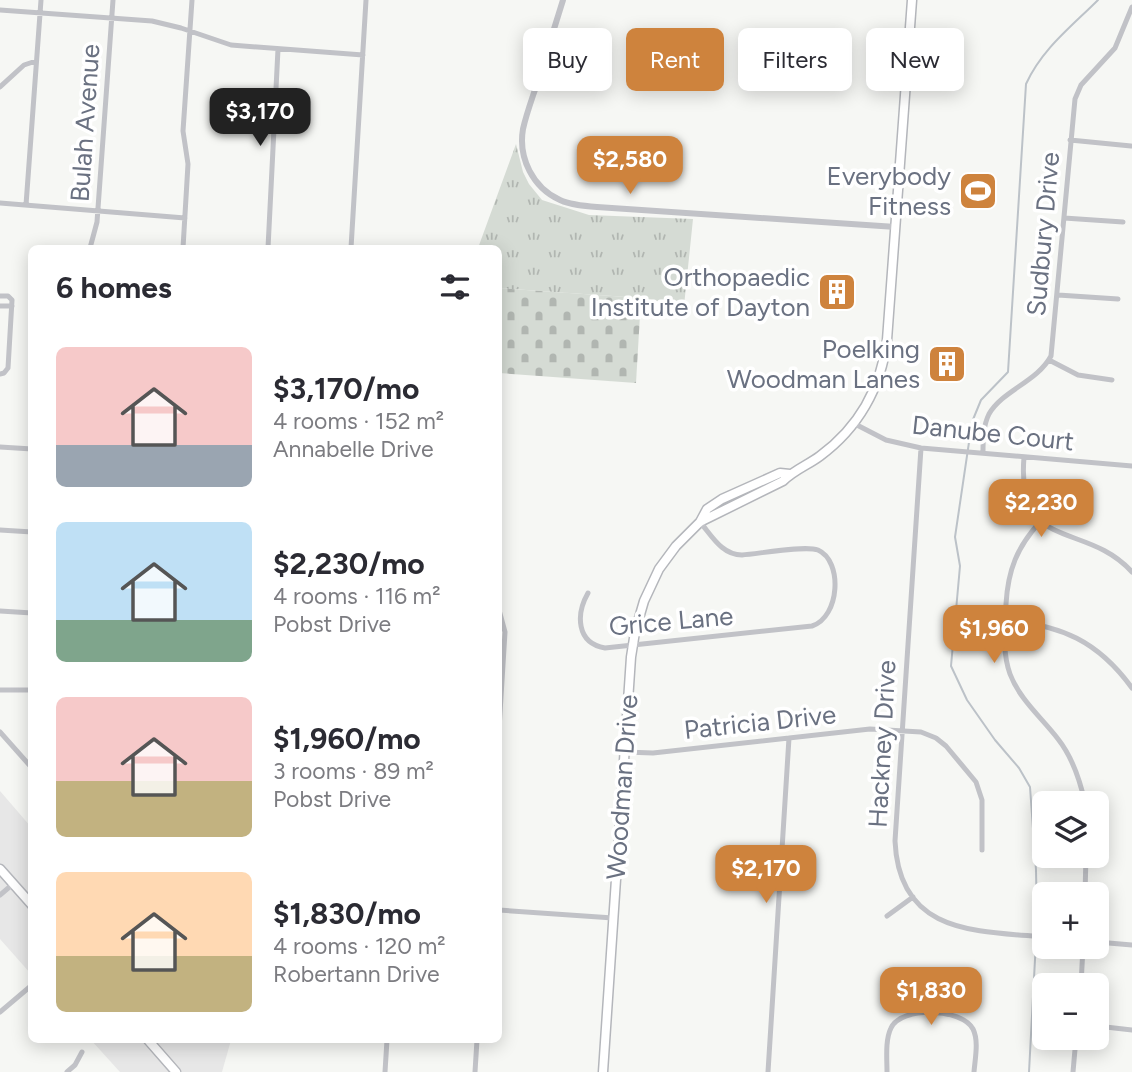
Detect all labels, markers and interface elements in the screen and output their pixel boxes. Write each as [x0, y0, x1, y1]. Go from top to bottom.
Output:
chip: Buy [523, 28, 612, 91]
chip: Rent [626, 28, 724, 91]
chip: Filters [738, 28, 852, 91]
chip: New [866, 28, 964, 91]
street label: Bulah Avenue [64, 43, 106, 203]
pin: $3,170 [203, 88, 317, 148]
text: $3,170 [226, 97, 294, 125]
pin: $2,580 [573, 136, 687, 196]
text: $2,580 [593, 145, 667, 173]
street label: Sudbury Drive [1020, 151, 1066, 317]
place label: Everybody Fitness [827, 160, 951, 222]
sports icon: Everybody Fitness [957, 170, 999, 212]
place label: Orthopaedic Institute of Dayton [591, 261, 810, 323]
icon: filters [436, 268, 474, 306]
text: 6 homes [56, 269, 172, 306]
building icon: Orthopaedic Institute of Dayton [816, 271, 858, 313]
place label: Poelking Woodman Lanes [727, 333, 920, 395]
building icon: Poelking Woodman Lanes [926, 343, 968, 385]
text: $3,170/mo [273, 370, 419, 407]
icon: home [112, 375, 196, 459]
text: 4 rooms · 152 m² [273, 407, 444, 435]
street label: Danube Court [910, 409, 1076, 457]
text: Annabelle Drive [273, 435, 434, 463]
pin: $2,230 [984, 480, 1098, 539]
text: $2,230 [1005, 488, 1077, 516]
text: $2,230/mo [273, 545, 425, 582]
icon: home [112, 550, 196, 634]
text: 4 rooms · 116 m² [273, 582, 441, 610]
street label: Grice Lane [607, 600, 735, 642]
pin: $1,960 [937, 606, 1051, 665]
text: Pobst Drive [273, 610, 391, 638]
text: $1,960 [959, 614, 1029, 642]
street label: Hackney Drive [862, 659, 902, 829]
street label: Woodman Drive [600, 693, 644, 881]
street label: Patricia Drive [682, 698, 838, 746]
text: $1,960/mo [273, 720, 421, 757]
icon: home [112, 725, 196, 809]
text: 3 rooms · 89 m² [273, 757, 434, 785]
text: Pobst Drive [273, 785, 391, 813]
map controls [1032, 791, 1109, 1050]
button: layers [1032, 791, 1109, 868]
pin: $2,170 [709, 846, 823, 905]
text: $2,170 [731, 854, 801, 882]
button: + [1032, 882, 1109, 959]
text: $1,830/mo [273, 895, 421, 932]
icon: home [112, 900, 196, 984]
text: 4 rooms · 120 m² [273, 932, 446, 960]
text: Robertann Drive [273, 960, 439, 988]
pin: $1,830 [874, 968, 988, 1027]
button: − [1032, 973, 1109, 1050]
text: $1,830 [896, 976, 966, 1004]

